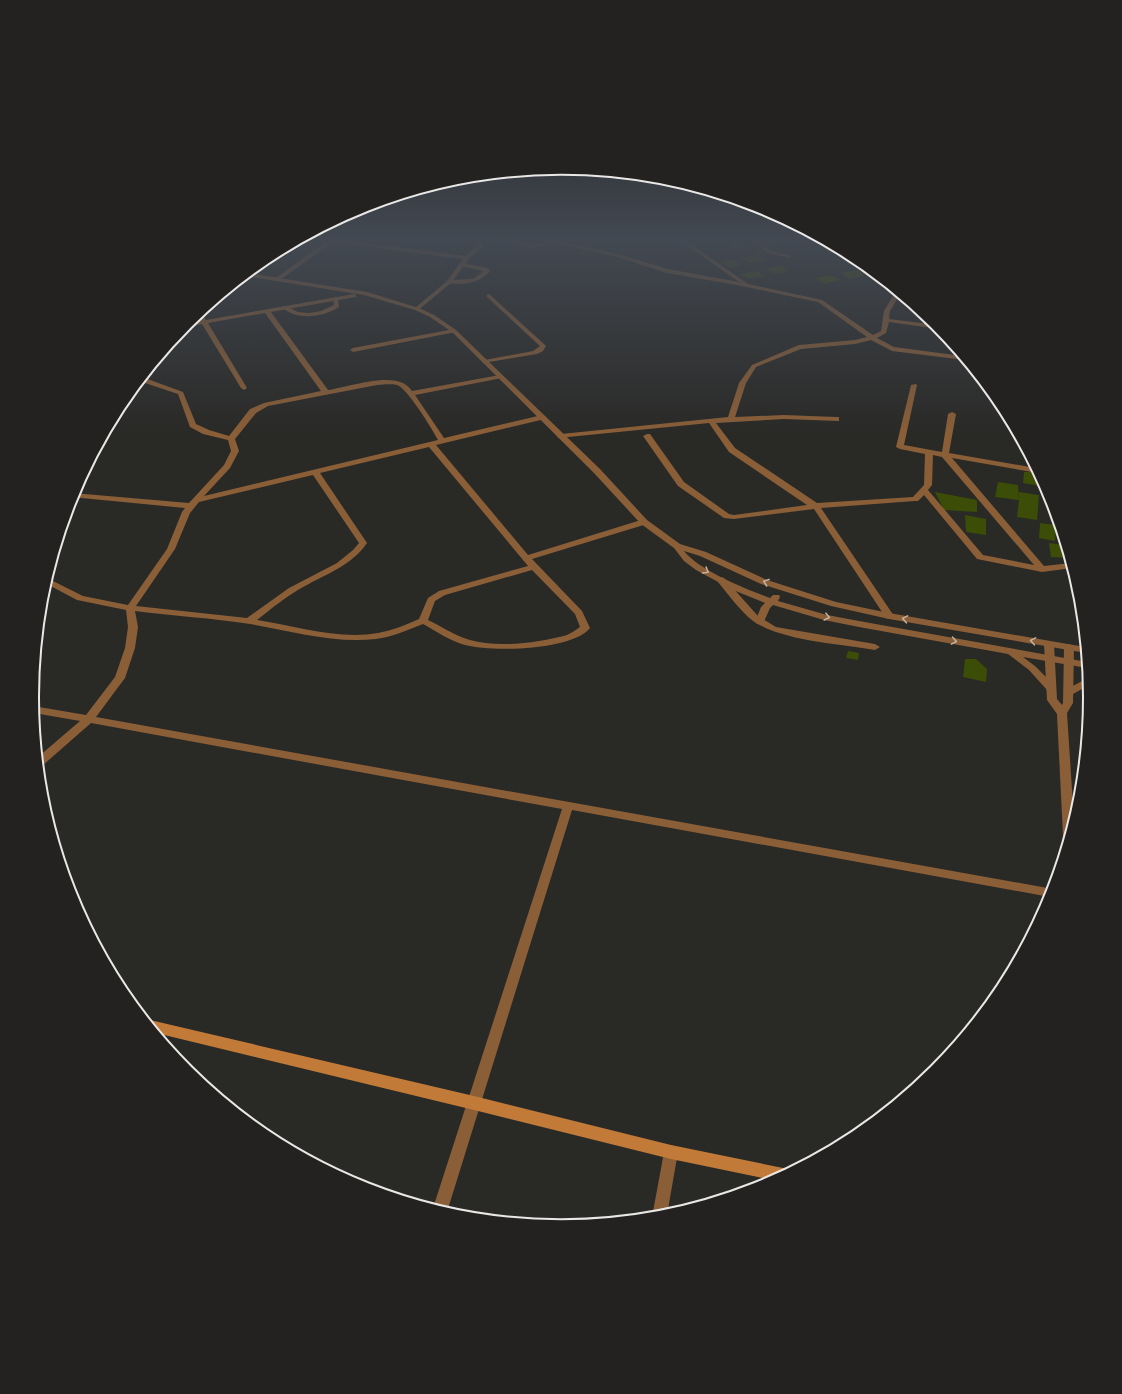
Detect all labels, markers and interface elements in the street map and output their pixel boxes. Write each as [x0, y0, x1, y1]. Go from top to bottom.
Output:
one-way arrow [702, 567, 709, 574]
one-way arrow [763, 579, 770, 587]
one-way arrow [824, 612, 830, 620]
one-way arrow [902, 615, 908, 624]
one-way arrow [951, 637, 958, 645]
one-way arrow [1030, 637, 1036, 646]

